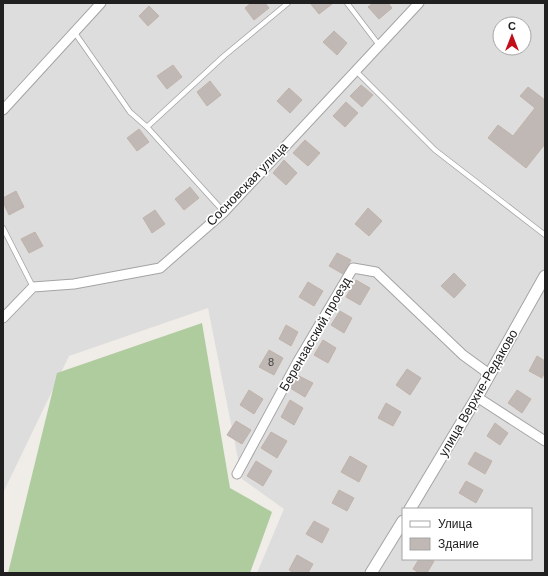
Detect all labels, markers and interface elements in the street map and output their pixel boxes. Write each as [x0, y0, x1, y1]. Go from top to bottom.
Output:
north arrow [492, 16, 532, 56]
text: С [508, 20, 516, 32]
street label: Сосновская улица [203, 139, 291, 229]
street label: Берензасский проезд [276, 274, 354, 394]
street label: улица Верхне-Редаково [435, 327, 521, 459]
house number: 8 [268, 356, 274, 368]
legend [402, 508, 532, 560]
text: Улица [438, 517, 472, 531]
text: Здание [438, 537, 479, 551]

